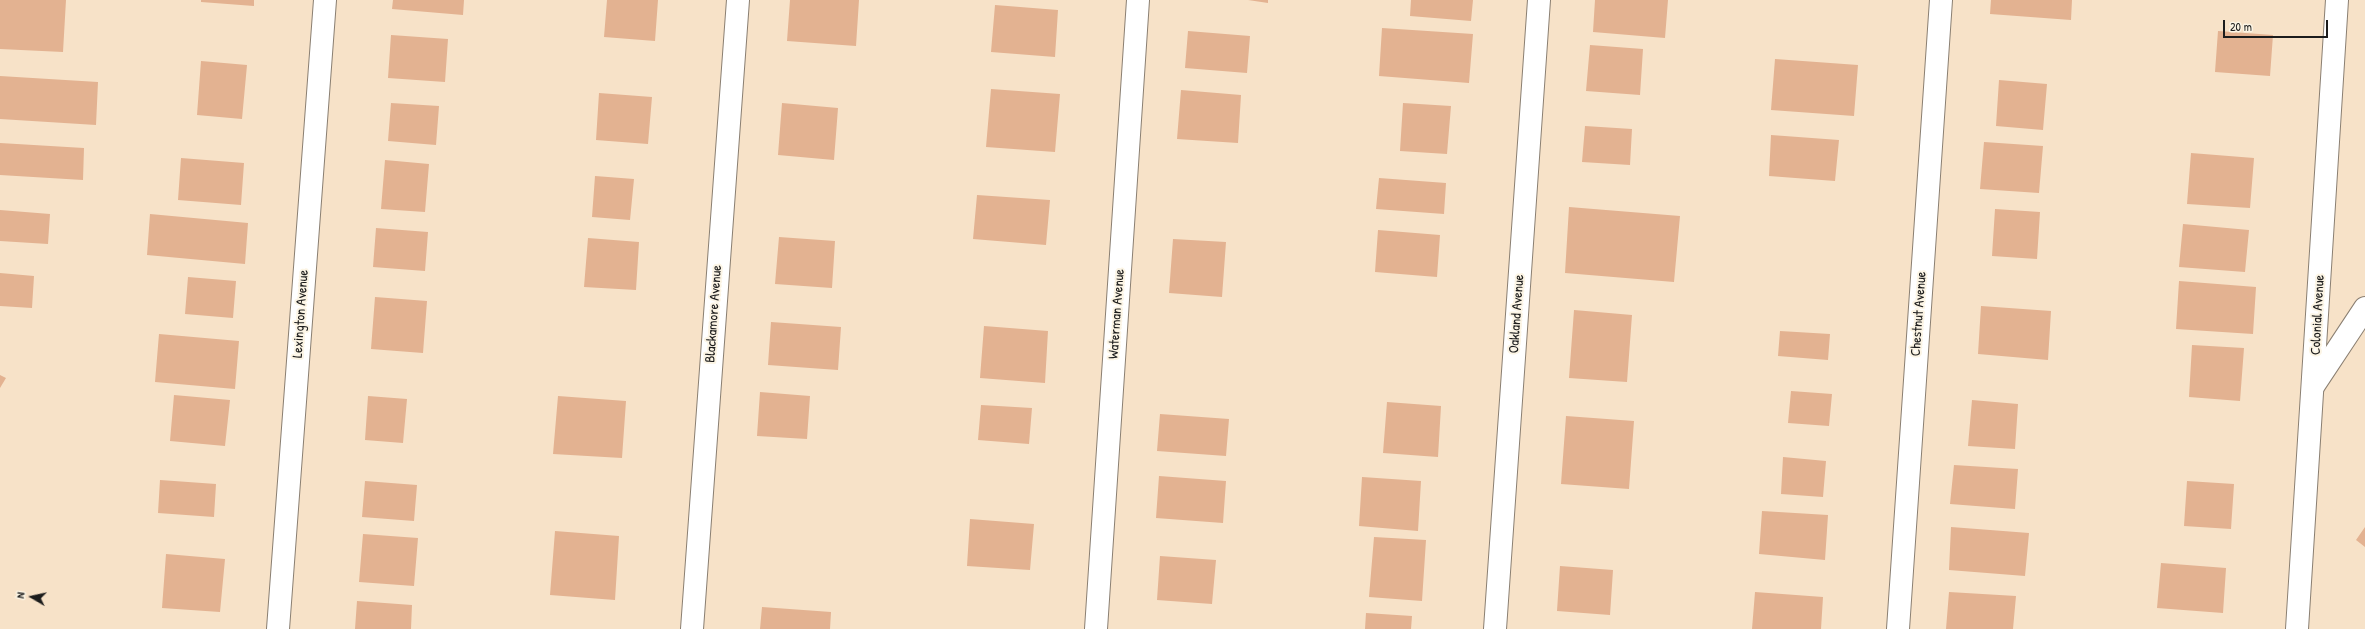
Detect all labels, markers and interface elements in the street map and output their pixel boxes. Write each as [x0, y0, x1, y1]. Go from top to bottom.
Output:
scale bar [2225, 12, 2330, 38]
text: 20 m [2230, 18, 2252, 35]
street label: Blackamore Avenue [702, 265, 726, 363]
street label: Lexington Avenue [290, 269, 312, 359]
street label: Waterman Avenue [1105, 269, 1129, 359]
street label: Chestnut Avenue [1908, 271, 1930, 357]
street label: Oakland Avenue [1506, 274, 1528, 354]
street label: Colonial Avenue [2308, 275, 2328, 355]
north arrow [12, 577, 52, 617]
text: N [13, 591, 28, 599]

